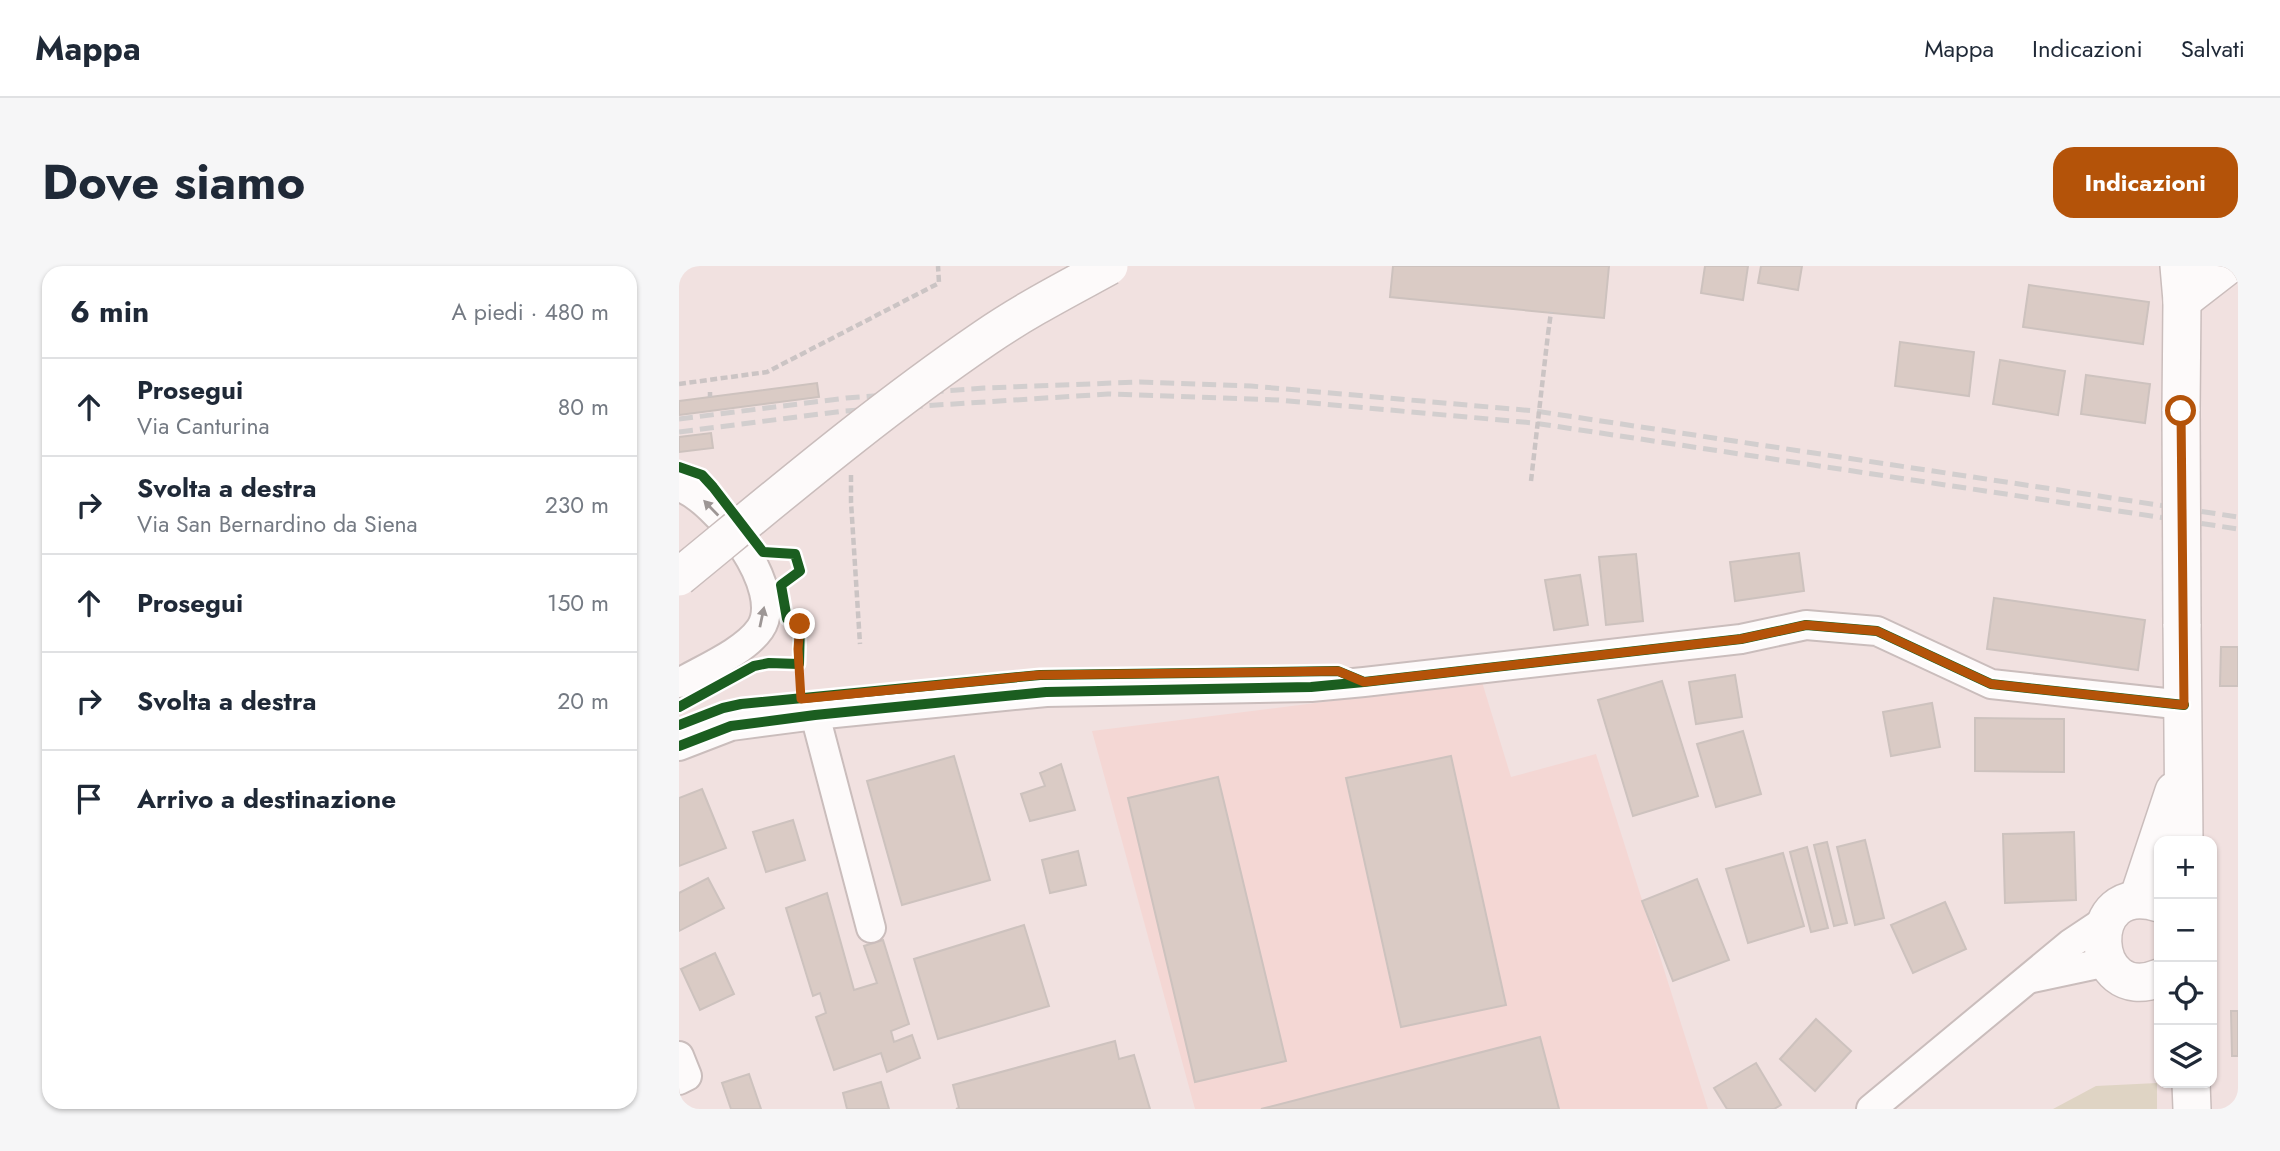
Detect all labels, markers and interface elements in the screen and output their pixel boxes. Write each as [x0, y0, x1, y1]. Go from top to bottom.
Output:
text: Mappa [35, 25, 141, 72]
text: Mappa [1924, 31, 1994, 66]
text: Indicazioni [2032, 31, 2143, 66]
text: Salvati [2181, 31, 2245, 66]
text: Dove siamo [42, 147, 305, 217]
button: Indicazioni [2053, 147, 2238, 218]
text: 6 min [70, 290, 149, 333]
text: A piedi · 480 m [452, 295, 609, 329]
text: Prosegui [137, 371, 243, 409]
icon: ahead [70, 388, 108, 426]
text: 80 m [558, 390, 609, 424]
route start [2165, 395, 2196, 426]
text: Via Canturina [137, 409, 270, 443]
text: Svolta a destra [137, 469, 317, 507]
icon: right [70, 486, 108, 524]
text: 230 m [545, 488, 609, 522]
one-way arrow [702, 500, 719, 517]
text: Via San Bernardino da Siena [137, 507, 418, 541]
icon: ahead [70, 584, 108, 622]
text: Prosegui [137, 584, 243, 622]
text: 150 m [547, 586, 609, 620]
one-way arrow [757, 606, 768, 628]
route end [784, 608, 815, 639]
icon: right [70, 682, 108, 720]
text: Svolta a destra [137, 682, 317, 720]
text: 20 m [557, 684, 609, 718]
icon: arrive [70, 780, 108, 818]
text: Arrivo a destinazione [137, 780, 396, 818]
map controls [2154, 836, 2217, 1088]
button: + [2154, 836, 2217, 899]
button: − [2154, 899, 2217, 962]
button: locate [2154, 962, 2217, 1025]
button: layers [2154, 1025, 2217, 1088]

